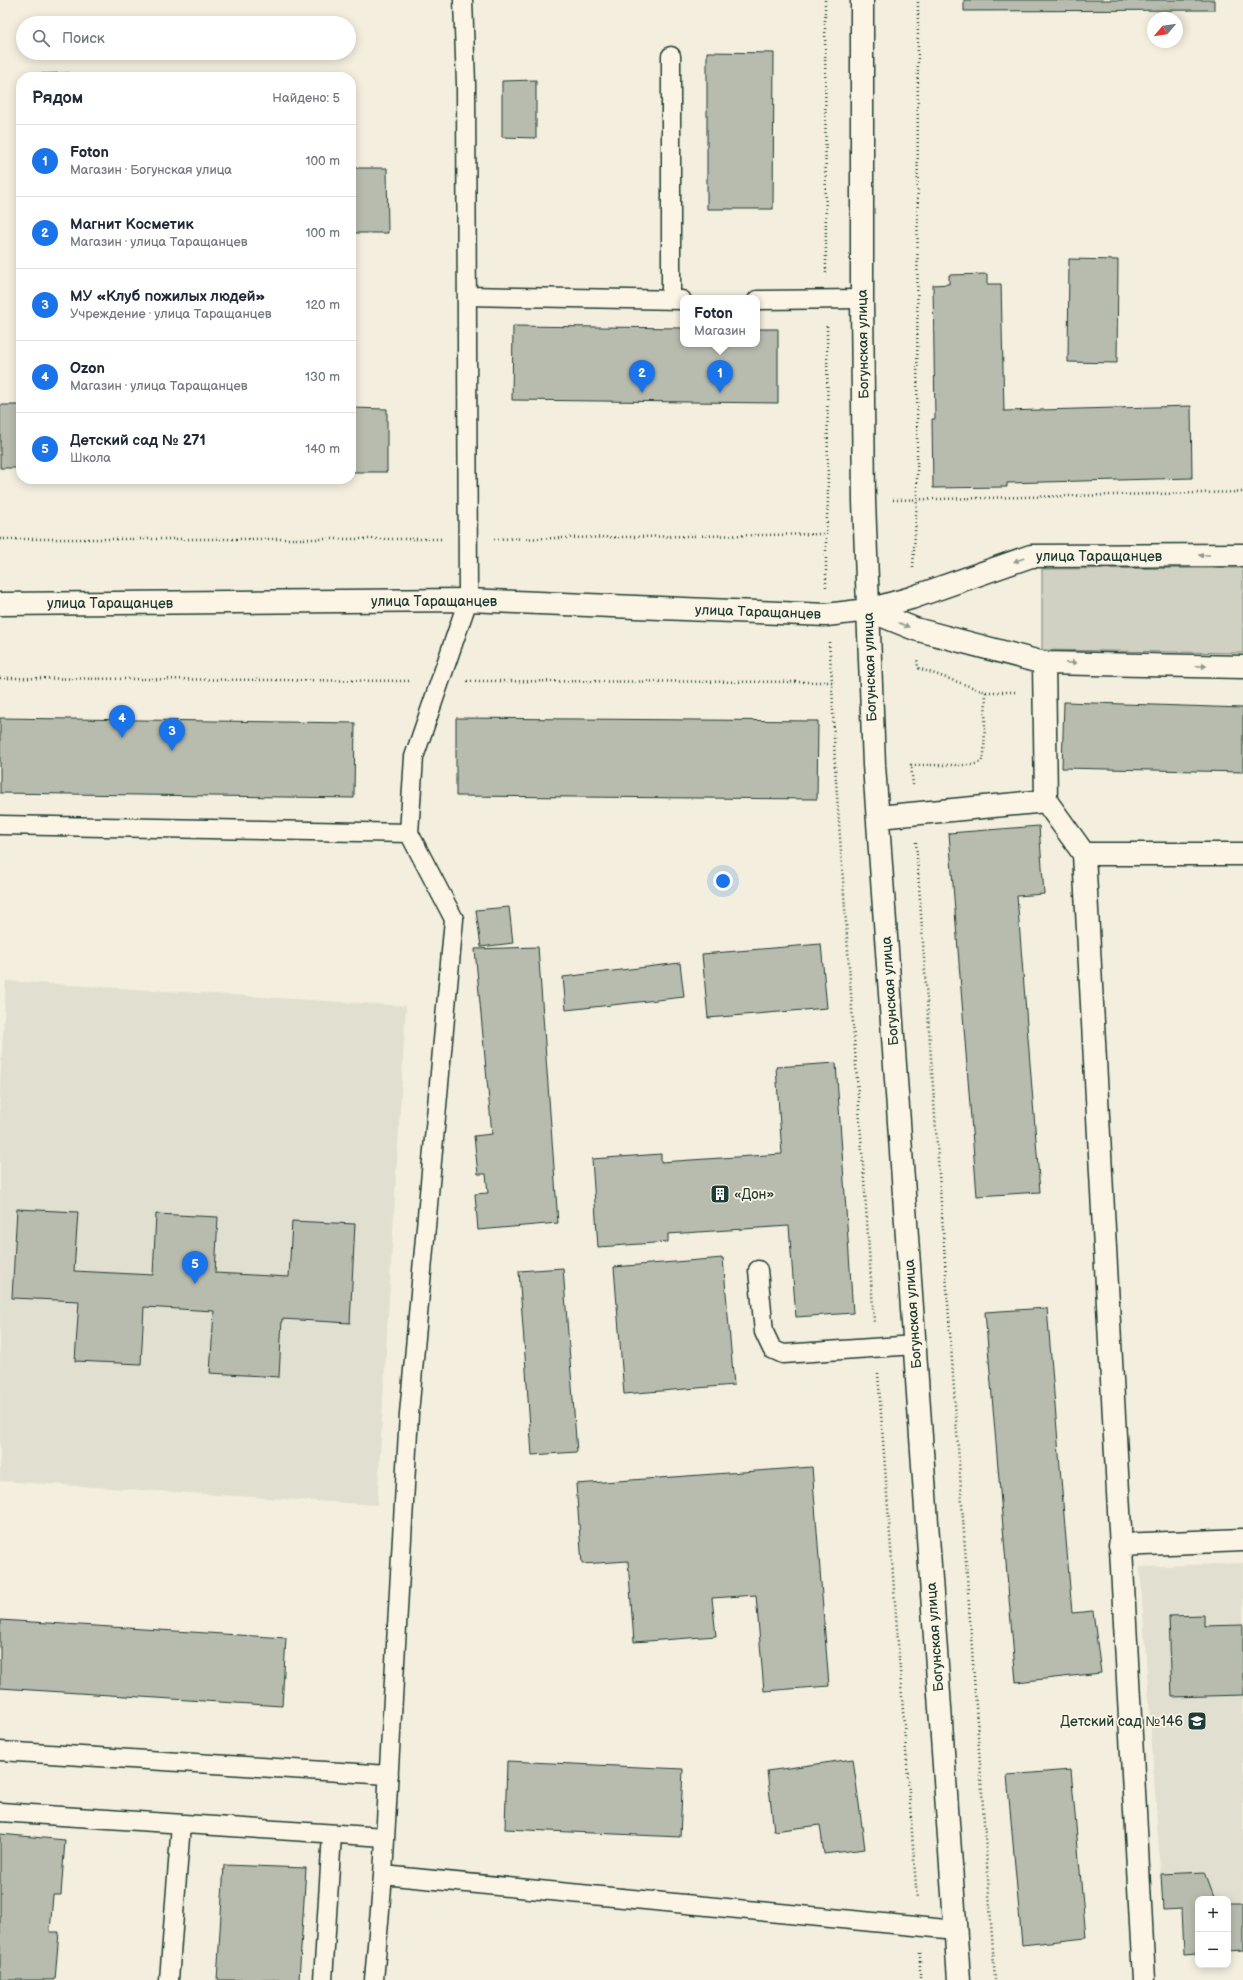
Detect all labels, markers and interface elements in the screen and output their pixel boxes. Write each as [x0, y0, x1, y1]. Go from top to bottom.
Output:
north arrow [1147, 12, 1183, 48]
search box [16, 16, 356, 60]
icon: search [30, 27, 52, 49]
text: Поиск [62, 29, 105, 48]
text: Рядом [32, 88, 83, 108]
text: Найдено: 5 [272, 90, 340, 106]
text: Foton [70, 143, 109, 162]
text: 1 [42, 153, 48, 169]
text: 100 m [305, 153, 340, 169]
text: Магазин · Богунская улица [70, 162, 232, 178]
text: Магнит Косметик [70, 215, 194, 234]
text: 2 [41, 225, 49, 241]
text: 100 m [305, 225, 340, 241]
text: Магазин · улица Таращанцев [70, 234, 247, 250]
text: МУ «Клуб пожилых людей» [70, 287, 265, 306]
street label: Богунская улица [854, 288, 872, 399]
popup [680, 295, 760, 347]
text: 3 [41, 297, 49, 313]
text: 120 m [305, 297, 340, 313]
text: Foton [694, 304, 733, 323]
text: Учреждение · улица Таращанцев [70, 306, 271, 322]
text: Магазин [694, 323, 746, 339]
text: Ozon [70, 359, 105, 378]
pin: 2 [629, 360, 655, 393]
pin: 1 [707, 360, 733, 393]
text: 4 [41, 369, 49, 385]
text: 130 m [305, 369, 340, 385]
text: Магазин · улица Таращанцев [70, 378, 247, 394]
text: Детский сад № 271 [70, 431, 206, 450]
text: 5 [41, 441, 49, 457]
text: 140 m [305, 441, 340, 457]
text: Школа [70, 450, 111, 466]
street label: улица Таращанцев [1036, 548, 1163, 565]
one-way arrow [1197, 552, 1210, 558]
one-way arrow [1012, 558, 1024, 564]
street label: улица Таращанцев [371, 593, 498, 610]
street label: улица Таращанцев [47, 595, 174, 612]
street label: улица Таращанцев [695, 601, 822, 623]
street label: Богунская улица [860, 611, 880, 722]
one-way arrow [899, 622, 910, 628]
one-way arrow [1065, 660, 1078, 666]
one-way arrow [1195, 663, 1208, 669]
pin: 4 [109, 705, 135, 738]
pin: 3 [159, 718, 185, 751]
your location [713, 871, 733, 891]
street label: Богунская улица [878, 935, 902, 1046]
building icon: «Дон» [709, 1183, 731, 1205]
place label: «Дон» [734, 1186, 775, 1203]
pin: 5 [182, 1251, 208, 1284]
street label: Богунская улица [901, 1258, 925, 1369]
street label: Богунская улица [923, 1581, 947, 1692]
school or university icon: Детский сад №146 [1186, 1710, 1208, 1732]
place label: Детский сад №146 [1060, 1713, 1183, 1730]
map controls [1195, 1896, 1231, 1968]
button: + [1195, 1896, 1231, 1932]
button: − [1195, 1932, 1231, 1968]

